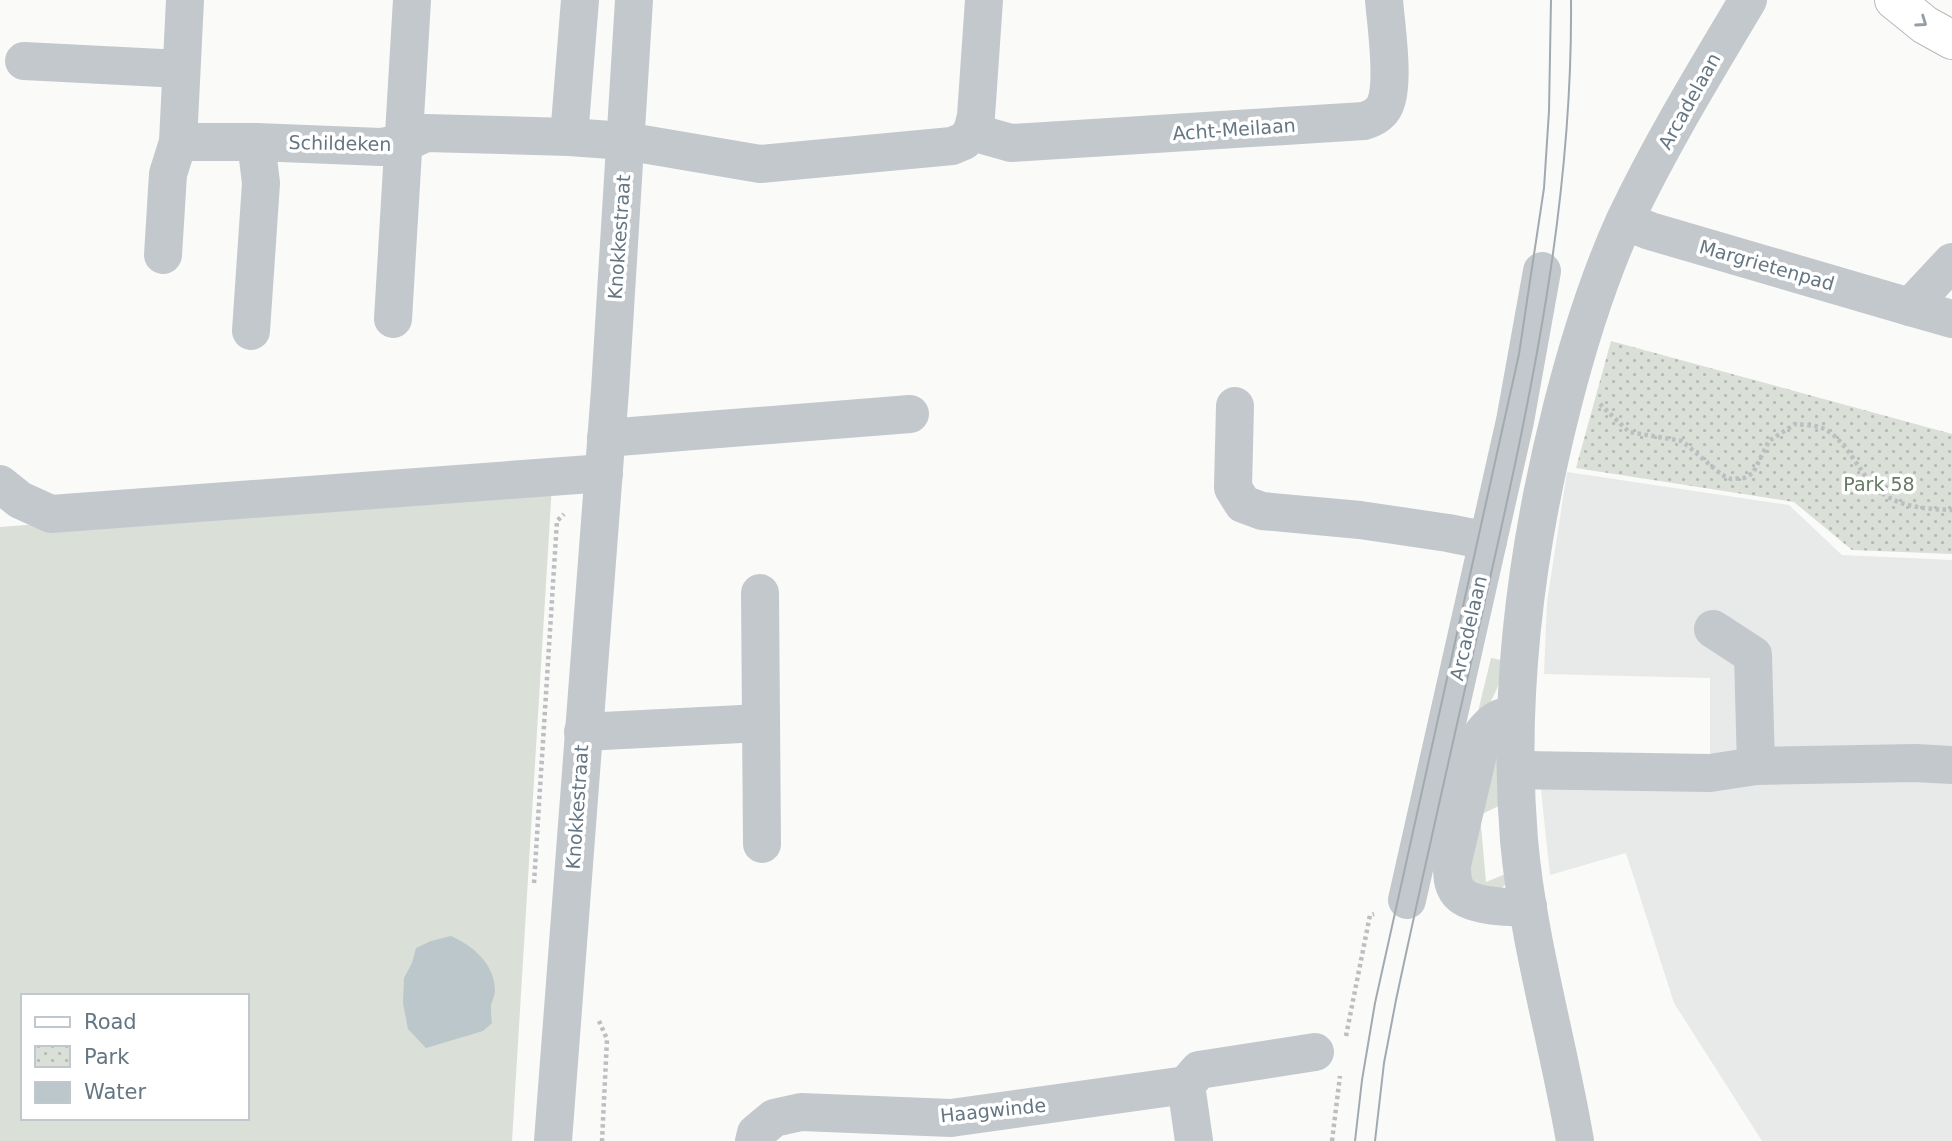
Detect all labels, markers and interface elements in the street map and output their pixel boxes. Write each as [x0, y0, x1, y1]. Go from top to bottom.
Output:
one-way arrow [1914, 13, 1927, 26]
street label: Arcadelaan [1653, 49, 1725, 153]
street label: Acht-Meilaan [1172, 114, 1296, 144]
street label: Schildeken [288, 131, 392, 155]
street label: Knokkestraat [604, 174, 634, 300]
street label: Margrietenpad [1697, 235, 1837, 295]
park label: Park 58 [1843, 473, 1915, 495]
street label: Arcadelaan [1445, 573, 1491, 683]
street label: Knokkestraat [562, 744, 592, 870]
legend [21, 994, 248, 1120]
text: Road [84, 1010, 137, 1034]
text: Park [84, 1045, 130, 1069]
text: Water [84, 1080, 146, 1104]
street label: Haagwinde [939, 1094, 1047, 1126]

